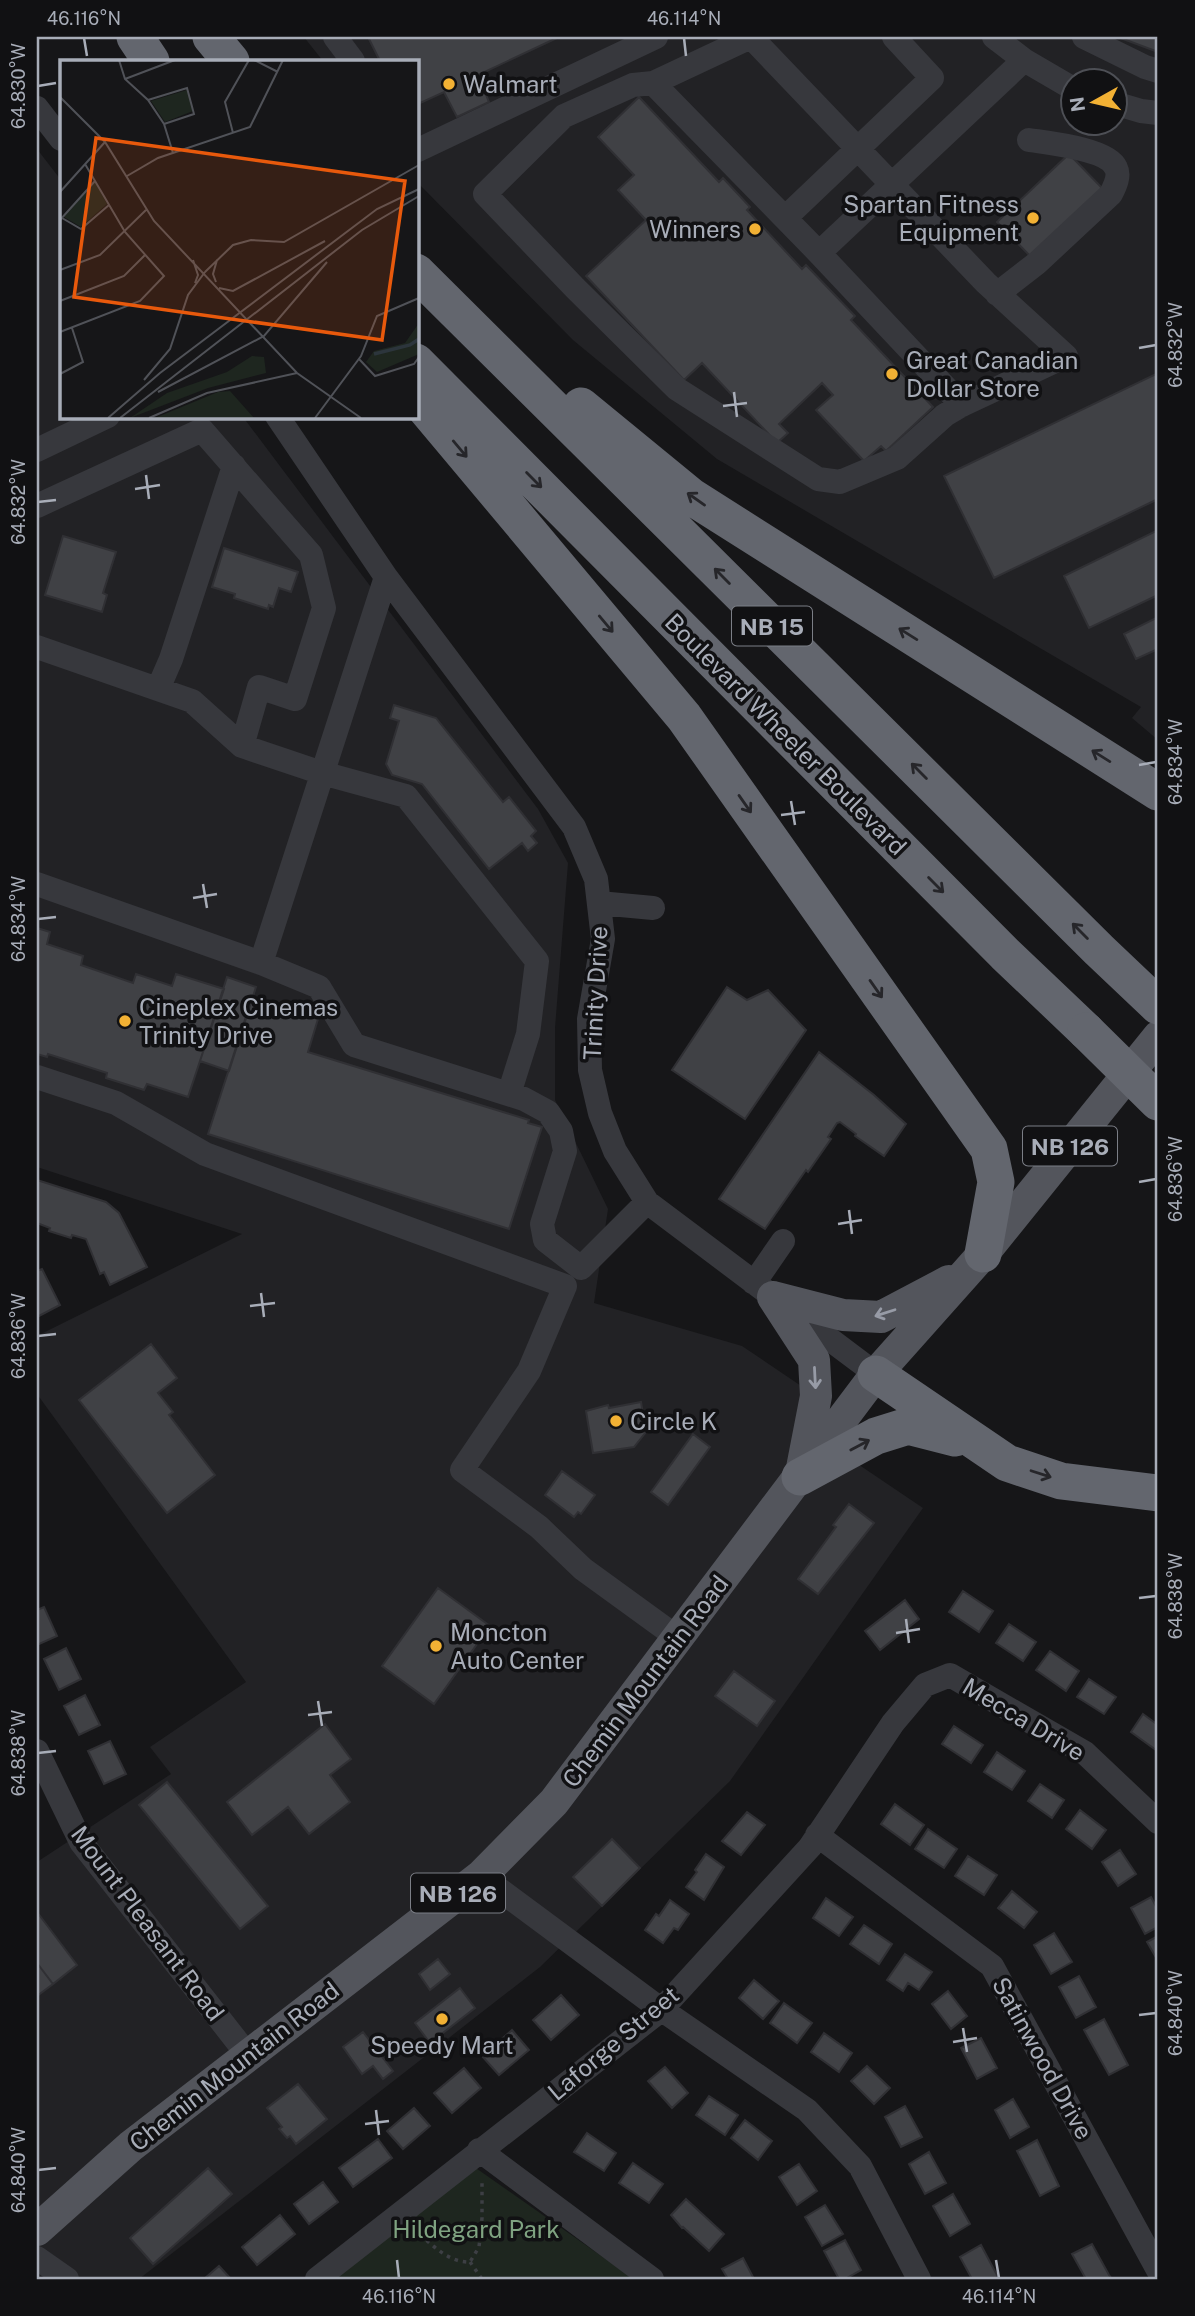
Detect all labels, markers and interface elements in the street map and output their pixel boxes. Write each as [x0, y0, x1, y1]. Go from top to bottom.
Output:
text: 46.116°N [47, 8, 121, 29]
text: 46.114°N [647, 8, 721, 29]
text: 64.830°W [8, 43, 29, 129]
inset map [60, 60, 418, 418]
north arrow [1058, 66, 1128, 136]
place label: Walmart [463, 70, 558, 98]
marker: Walmart [441, 76, 457, 92]
text: N [1065, 95, 1089, 113]
place label: Spartan Fitness Equipment [843, 190, 1019, 246]
marker: Spartan Fitness Equipment [1025, 210, 1041, 226]
place label: Winners [649, 215, 741, 243]
marker: Winners [747, 221, 763, 237]
text: 64.832°W [1165, 302, 1186, 388]
place label: Great Canadian Dollar Store [906, 346, 1078, 402]
marker: Great Canadian Dollar Store [884, 366, 900, 382]
one-way arrow [452, 440, 468, 458]
text: 64.832°W [8, 459, 29, 545]
one-way arrow [525, 471, 542, 488]
one-way arrow [687, 492, 706, 506]
one-way arrow [714, 568, 731, 585]
road number: NB 15 [732, 606, 812, 646]
street label: Boulevard Wheeler Boulevard [660, 608, 912, 860]
one-way arrow [598, 614, 614, 632]
one-way arrow [899, 627, 919, 641]
text: 64.834°W [1165, 719, 1186, 805]
one-way arrow [1091, 748, 1111, 762]
one-way arrow [910, 762, 927, 779]
one-way arrow [738, 794, 752, 813]
text: 64.834°W [8, 876, 29, 962]
one-way arrow [927, 876, 944, 893]
one-way arrow [1072, 923, 1089, 940]
street label: Trinity Drive [578, 925, 612, 1061]
one-way arrow [869, 979, 883, 998]
place label: Cineplex Cinemas Trinity Drive [139, 993, 338, 1049]
marker: Cineplex Cinemas Trinity Drive [117, 1013, 133, 1029]
road number: NB 126 [1023, 1126, 1117, 1166]
text: 64.836°W [1165, 1136, 1186, 1222]
text: 64.836°W [8, 1293, 29, 1379]
one-way arrow [874, 1308, 896, 1321]
one-way arrow [808, 1366, 821, 1389]
place label: Circle K [630, 1407, 717, 1435]
marker: Circle K [608, 1413, 624, 1429]
one-way arrow [849, 1438, 870, 1451]
one-way arrow [1029, 1469, 1051, 1481]
text: 64.838°W [1165, 1553, 1186, 1639]
street label: Chemin Mountain Road [556, 1570, 734, 1792]
place label: Moncton Auto Center [450, 1618, 584, 1674]
marker: Moncton Auto Center [428, 1638, 444, 1654]
street label: Mecca Drive [958, 1672, 1090, 1766]
text: 64.838°W [8, 1710, 29, 1796]
street label: Mount Pleasant Road [66, 1820, 230, 2026]
road number: NB 126 [411, 1874, 505, 1912]
text: 64.840°W [1165, 1970, 1186, 2056]
street label: Satinwood Drive [987, 1972, 1099, 2144]
street label: Chemin Mountain Road [124, 1976, 344, 2156]
street label: Laforge Street [542, 1980, 684, 2106]
marker: Speedy Mart [434, 2011, 450, 2027]
place label: Speedy Mart [370, 2031, 514, 2059]
text: 64.840°W [8, 2127, 29, 2213]
park label: Hildegard Park [392, 2215, 560, 2243]
text: 46.116°N [362, 2286, 436, 2307]
text: 46.114°N [962, 2286, 1036, 2307]

